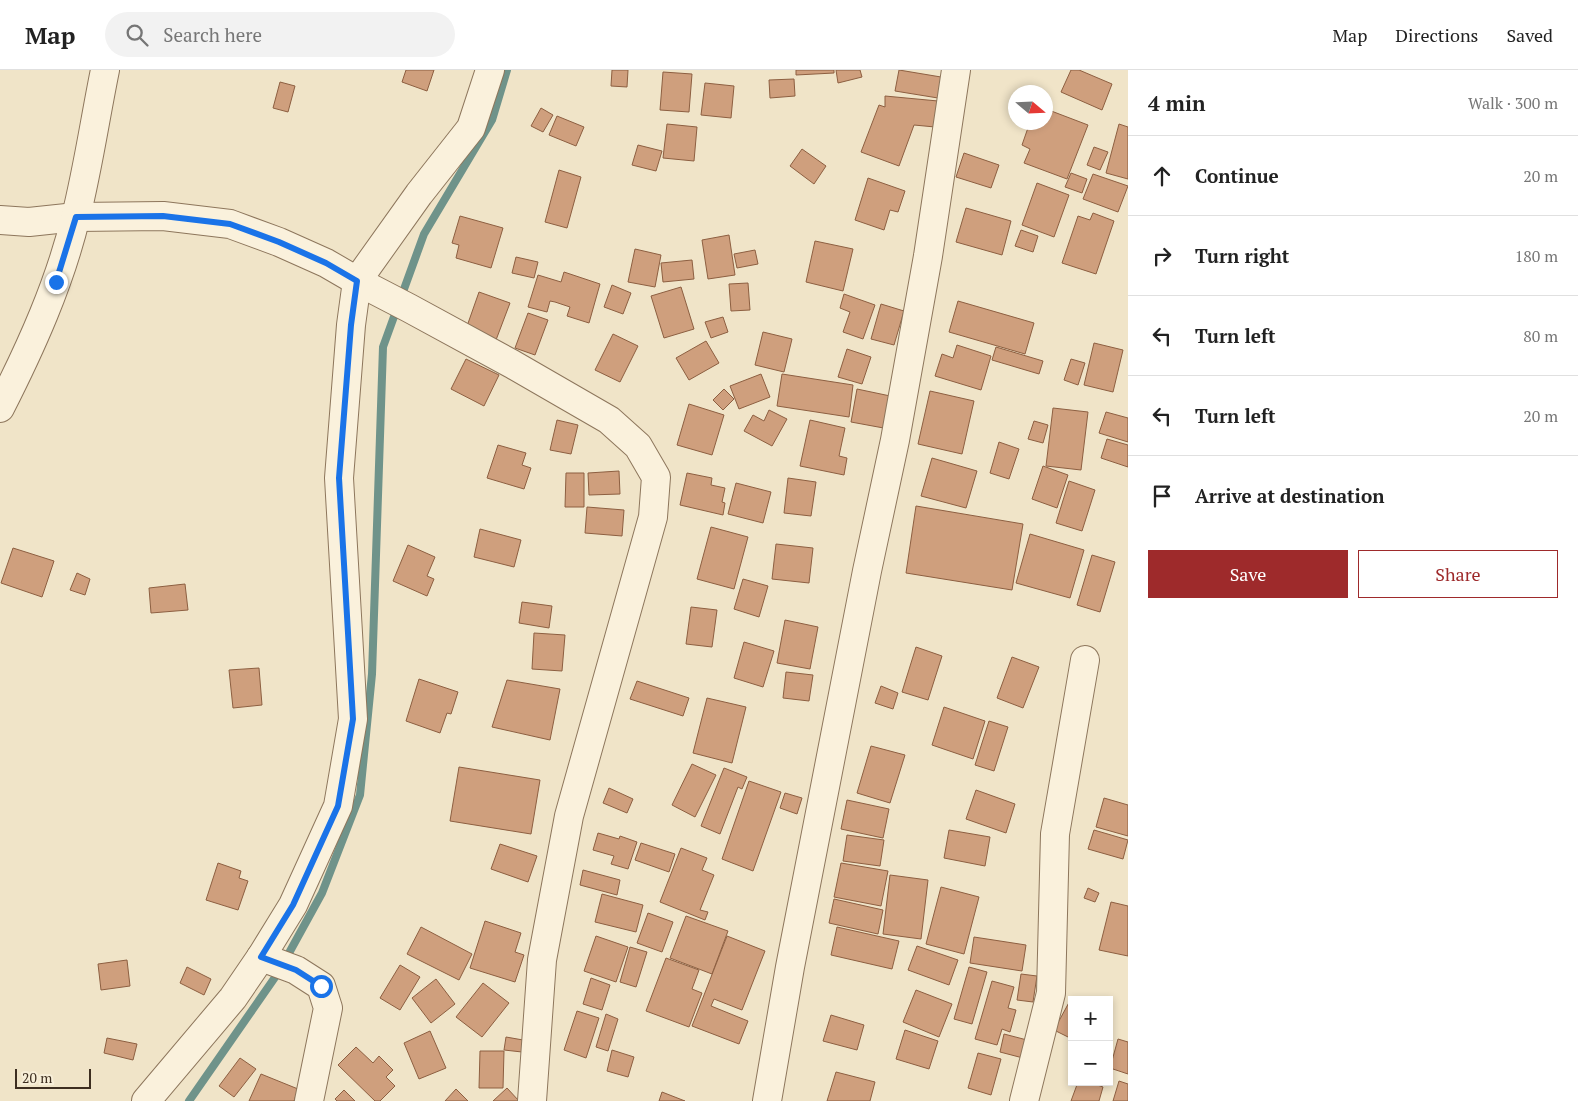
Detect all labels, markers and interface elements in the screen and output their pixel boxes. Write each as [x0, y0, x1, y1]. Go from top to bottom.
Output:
search box [105, 12, 455, 57]
text: Map [25, 19, 75, 51]
icon: search [123, 21, 151, 49]
text: Search here [163, 22, 262, 47]
text: Map [1332, 23, 1367, 47]
text: Directions [1395, 23, 1478, 47]
text: Saved [1506, 23, 1553, 47]
north arrow [1008, 85, 1053, 130]
text: 4 min [1148, 89, 1205, 117]
text: Walk · 300 m [1468, 92, 1558, 114]
icon: ahead [1148, 162, 1176, 190]
text: Continue [1195, 163, 1279, 188]
text: 20 m [1523, 165, 1558, 187]
icon: right [1148, 242, 1176, 270]
text: Turn right [1195, 243, 1289, 268]
text: 180 m [1515, 245, 1558, 267]
route end [45, 271, 68, 294]
icon: left [1148, 322, 1176, 350]
text: Turn left [1195, 323, 1276, 348]
text: 80 m [1523, 325, 1558, 347]
icon: left [1148, 402, 1176, 430]
text: Turn left [1195, 403, 1276, 428]
text: 20 m [1523, 405, 1558, 427]
icon: arrive [1148, 482, 1176, 510]
text: Arrive at destination [1195, 483, 1384, 508]
button: Save [1148, 550, 1348, 598]
button: Share [1358, 550, 1558, 598]
route start [310, 975, 333, 998]
map controls [1068, 996, 1113, 1086]
button: + [1068, 996, 1113, 1041]
button: − [1068, 1041, 1113, 1086]
scale bar [15, 1066, 91, 1089]
text: 20 m [22, 1068, 52, 1087]

